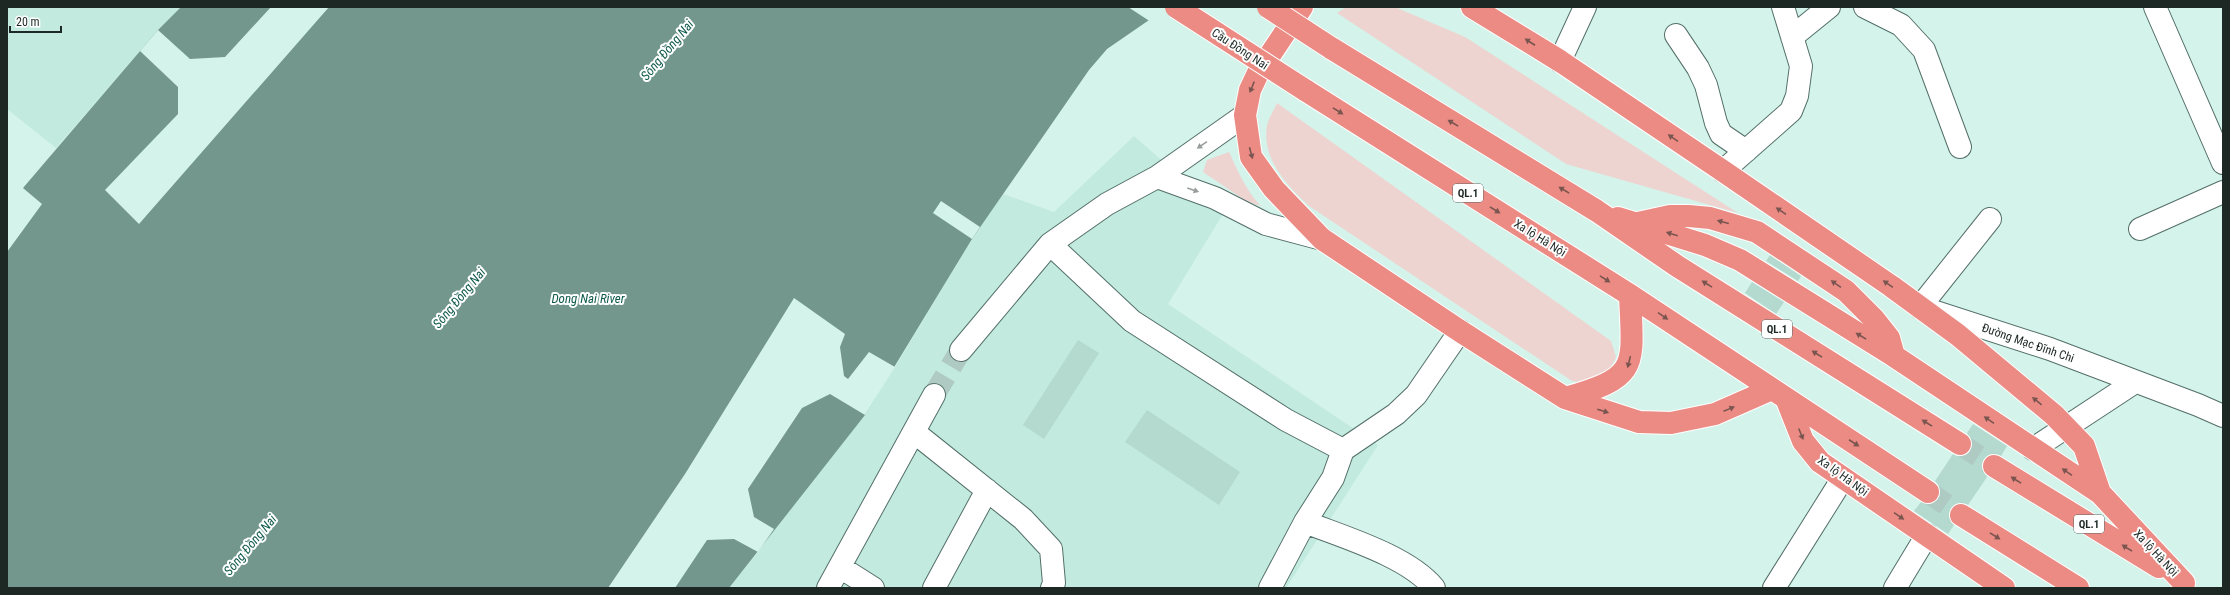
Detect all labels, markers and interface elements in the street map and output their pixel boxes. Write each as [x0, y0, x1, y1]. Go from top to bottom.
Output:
scale bar [10, 8, 61, 34]
text: 20 m [16, 15, 40, 29]
water label: Sông Đồng Nai [638, 17, 697, 83]
street label: Cầu Đồng Nai [1209, 26, 1271, 72]
one-way arrow [1525, 39, 1536, 46]
one-way arrow [1248, 82, 1254, 94]
one-way arrow [1333, 107, 1343, 115]
one-way arrow [1447, 119, 1459, 126]
one-way arrow [1668, 134, 1679, 142]
one-way arrow [1196, 141, 1207, 149]
one-way arrow [1249, 146, 1255, 159]
road number: QL.1 [1453, 184, 1483, 202]
one-way arrow [1188, 187, 1200, 193]
one-way arrow [1558, 187, 1570, 194]
one-way arrow [1490, 206, 1501, 214]
one-way arrow [1776, 207, 1786, 215]
street label: Xa lộ Hà Nội [1511, 216, 1569, 260]
one-way arrow [1716, 219, 1728, 225]
one-way arrow [1666, 231, 1678, 237]
water label: Sông Đồng Nai [430, 265, 489, 331]
one-way arrow [1599, 276, 1611, 283]
one-way arrow [1830, 280, 1841, 288]
one-way arrow [1883, 280, 1894, 288]
one-way arrow [1701, 281, 1713, 288]
water label: Dong Nai River [551, 291, 626, 306]
one-way arrow [1657, 313, 1669, 320]
road number: QL.1 [1762, 320, 1792, 338]
street label: Đường Mạc Đĩnh Chi [1980, 321, 2076, 365]
one-way arrow [1855, 332, 1867, 339]
one-way arrow [1812, 350, 1822, 358]
one-way arrow [1626, 356, 1632, 368]
one-way arrow [2032, 397, 2043, 406]
one-way arrow [1723, 406, 1734, 412]
one-way arrow [1597, 408, 1609, 414]
one-way arrow [1983, 416, 1995, 423]
one-way arrow [1922, 419, 1932, 427]
one-way arrow [1798, 429, 1804, 440]
one-way arrow [1849, 439, 1859, 447]
street label: Xa lộ Hà Nội [1815, 453, 1871, 499]
one-way arrow [2062, 468, 2073, 476]
one-way arrow [2010, 476, 2022, 483]
water label: Sông Đồng Nai [221, 512, 280, 578]
one-way arrow [1894, 512, 1905, 520]
road number: QL.1 [2074, 515, 2104, 533]
street label: Xa lộ Hà Nội [2131, 527, 2181, 579]
one-way arrow [1989, 532, 2000, 540]
one-way arrow [2121, 544, 2133, 551]

